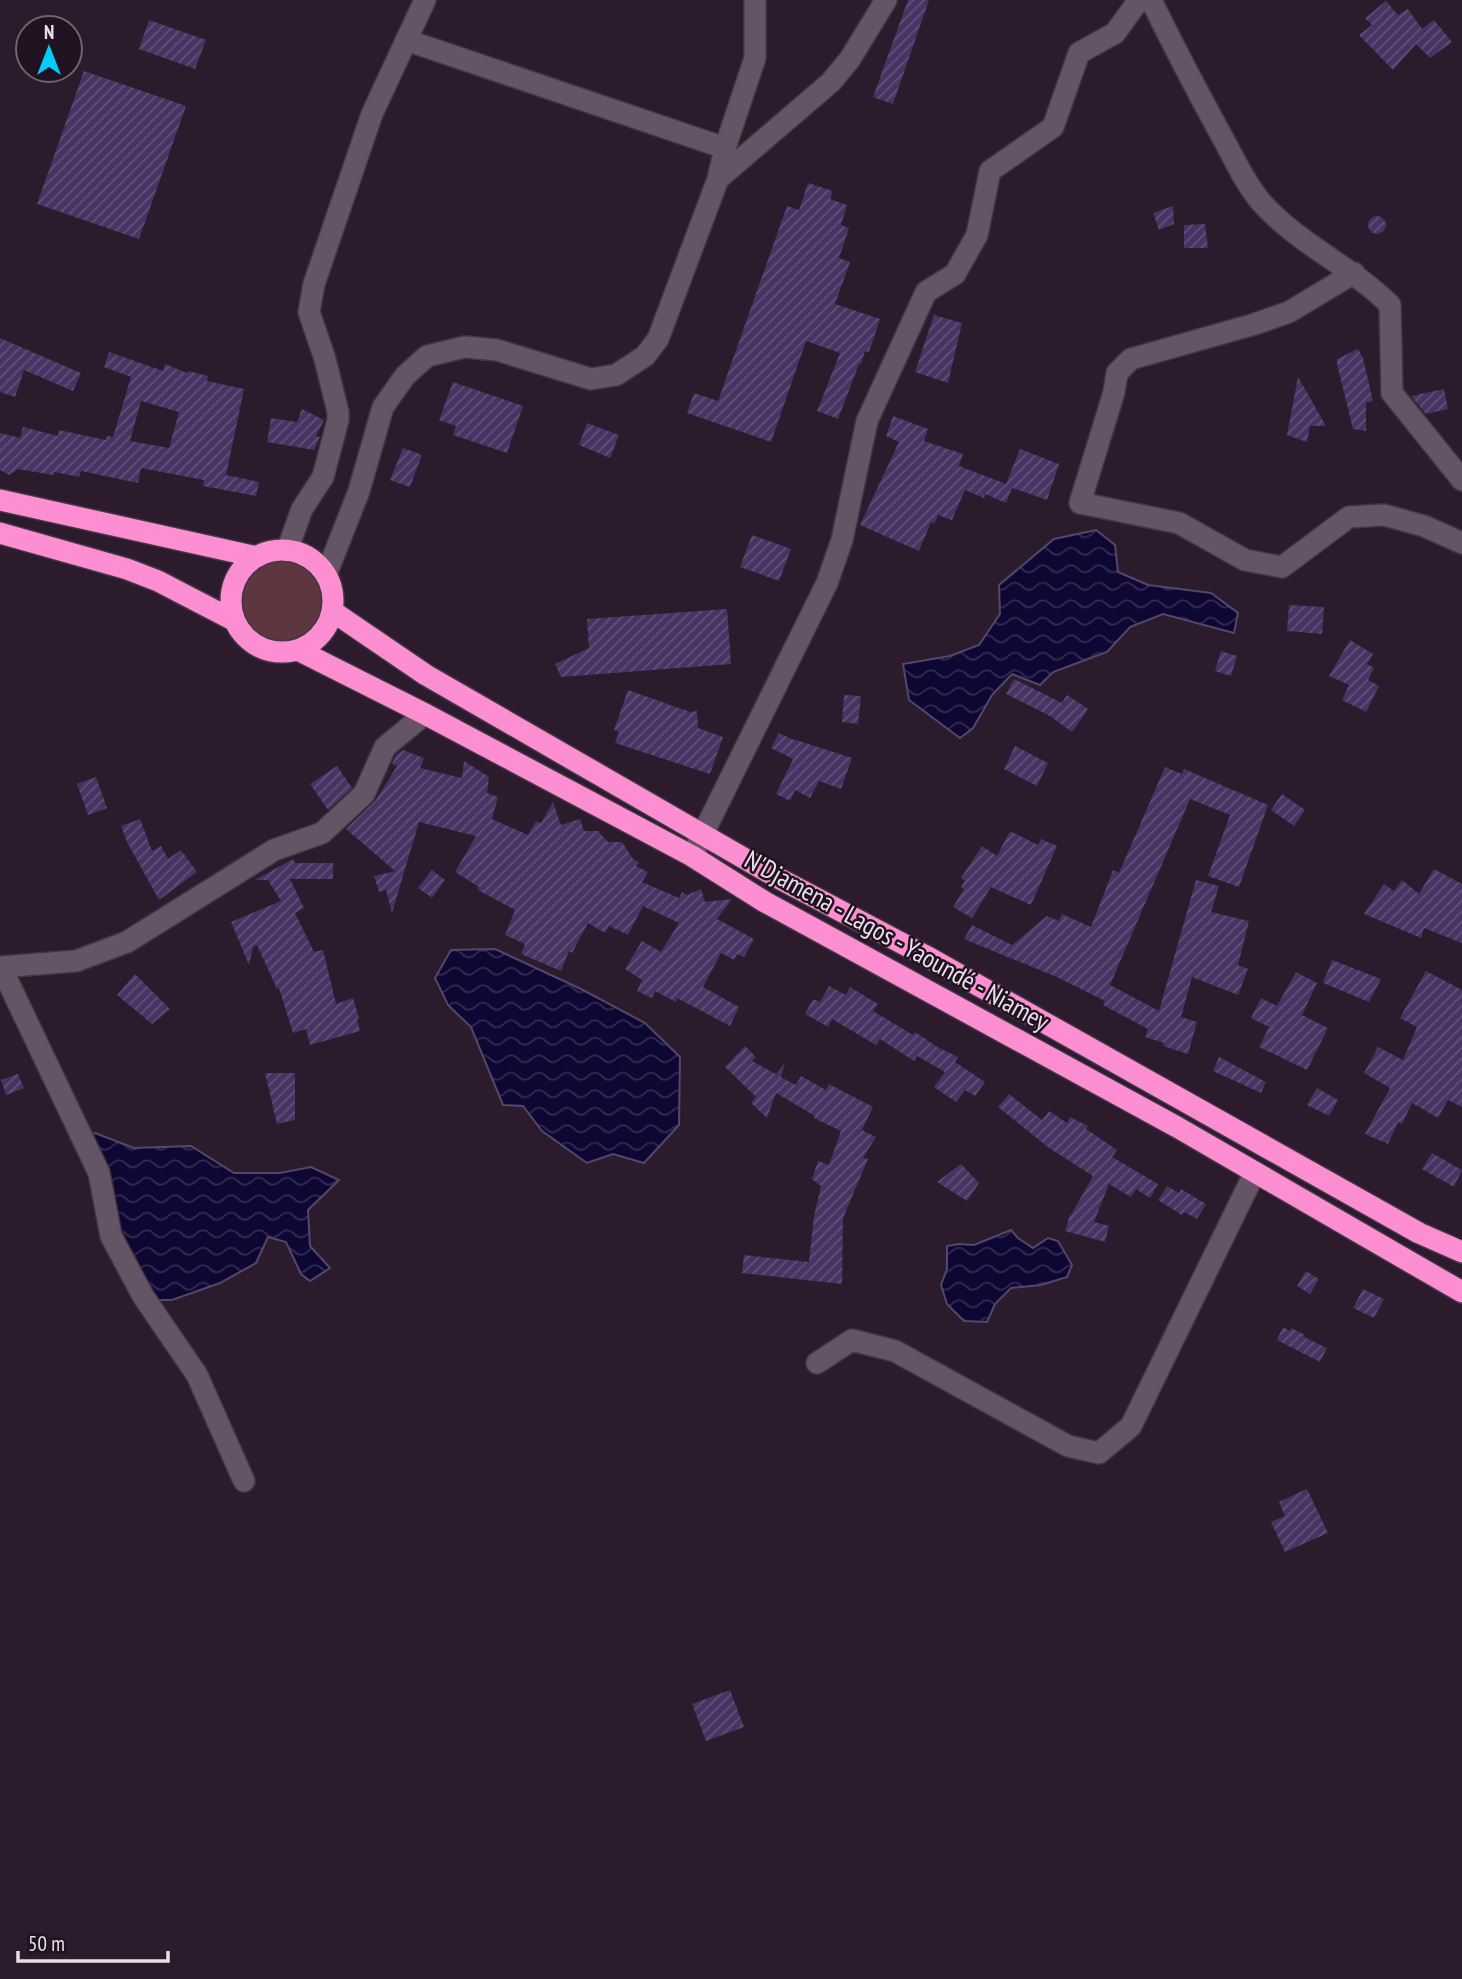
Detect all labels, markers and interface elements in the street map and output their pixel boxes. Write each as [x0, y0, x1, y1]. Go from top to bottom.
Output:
north arrow [14, 14, 84, 84]
text: N [44, 20, 54, 44]
street label: N'Djamena - Lagos - Yaoundé - Niamey [739, 842, 1055, 1038]
scale bar [18, 1920, 168, 1964]
text: 50 m [28, 1930, 65, 1957]

